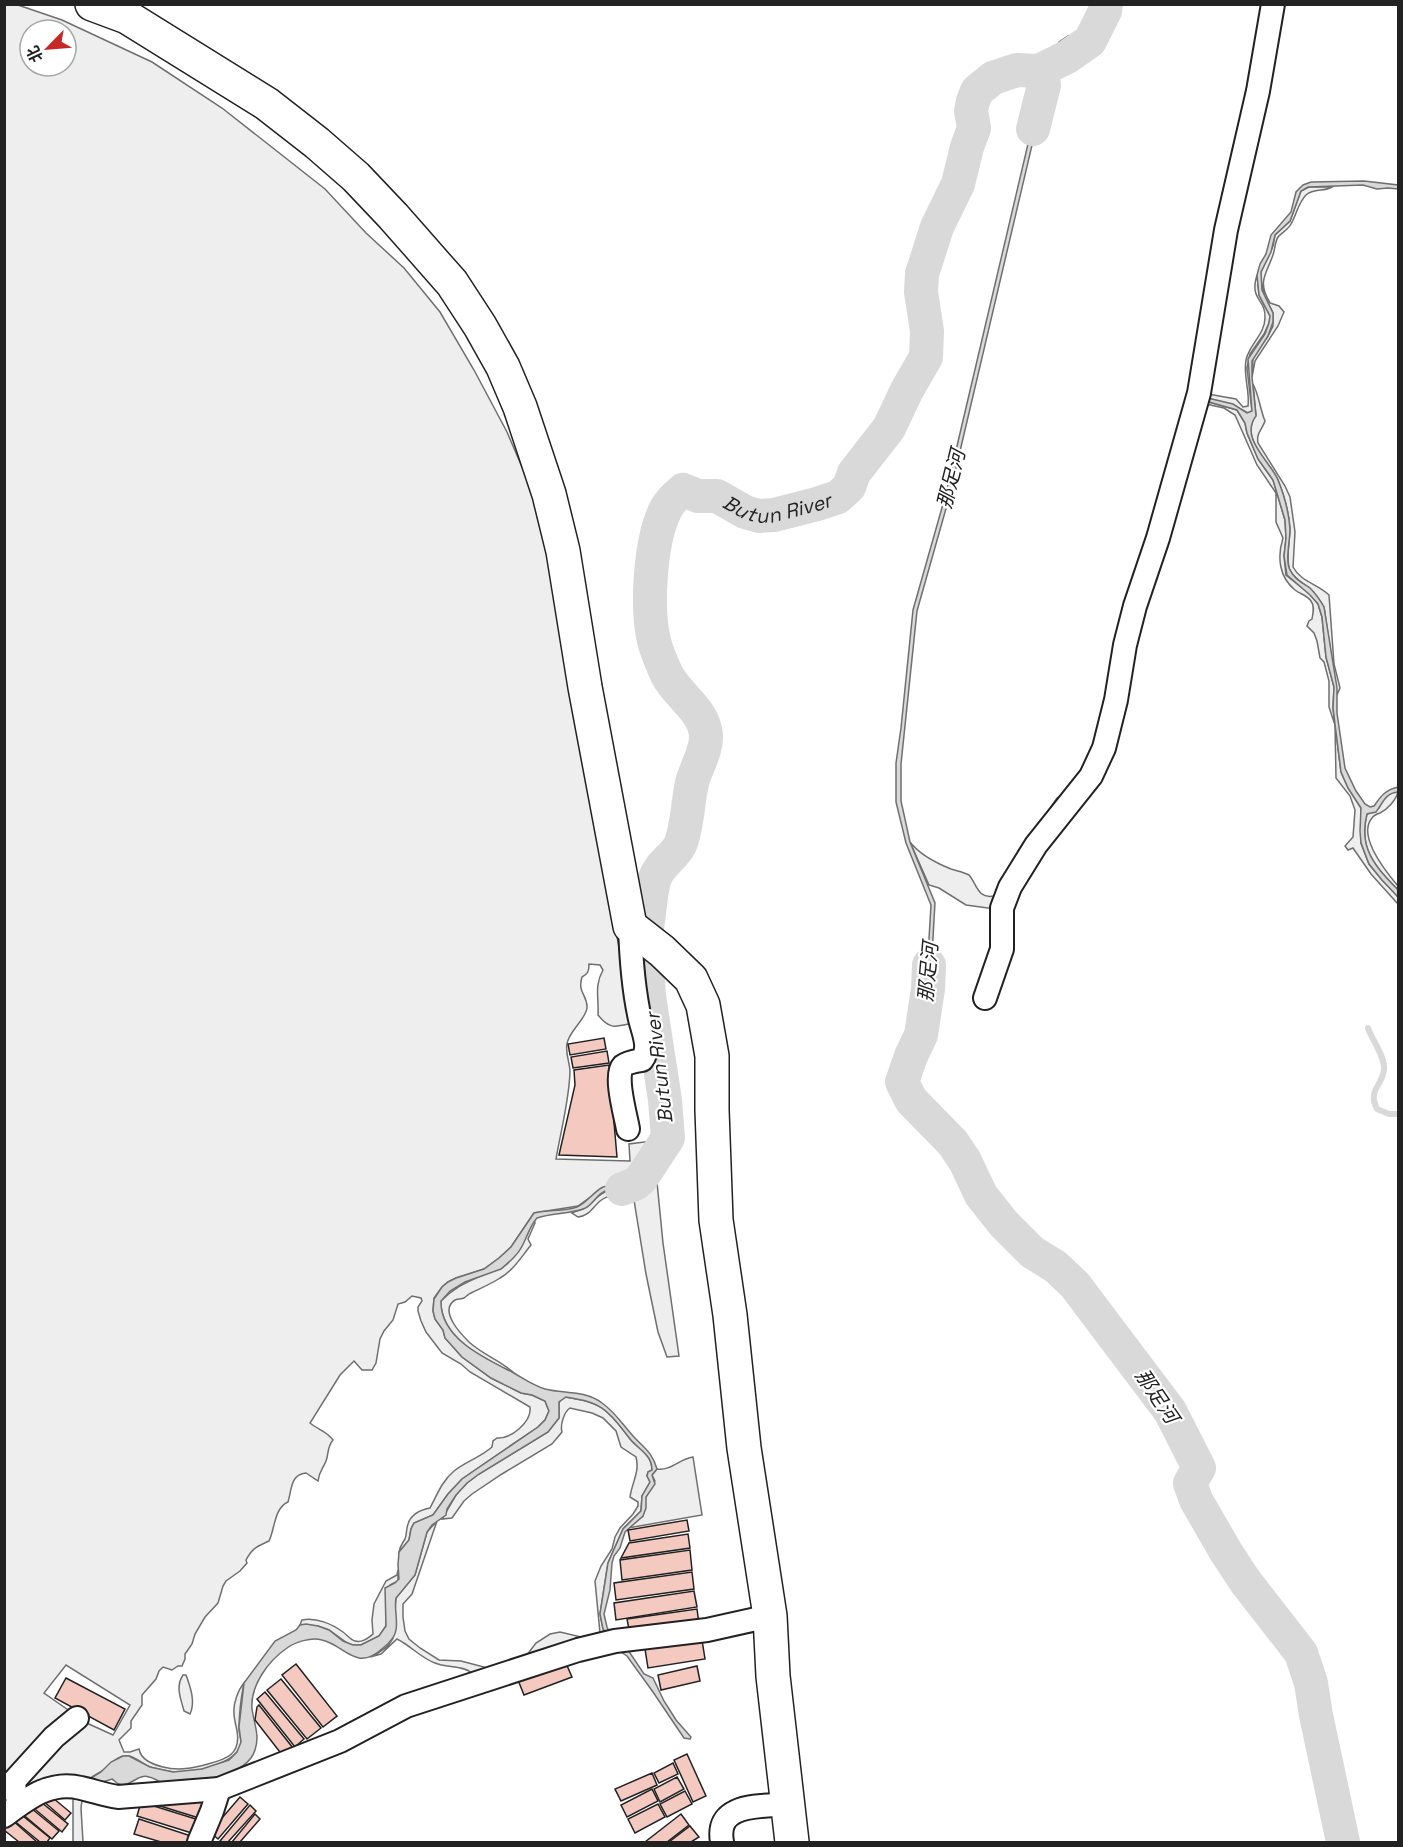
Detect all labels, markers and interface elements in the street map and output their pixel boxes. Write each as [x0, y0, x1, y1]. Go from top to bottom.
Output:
north arrow [18, 18, 78, 78]
text: 北 [22, 42, 48, 66]
water label: 那足河 [931, 443, 972, 511]
water label: Butun River [718, 486, 837, 529]
water label: 那足河 [912, 937, 944, 1003]
water label: Butun River [639, 1009, 679, 1125]
water label: 那足河 [1129, 1364, 1187, 1431]

